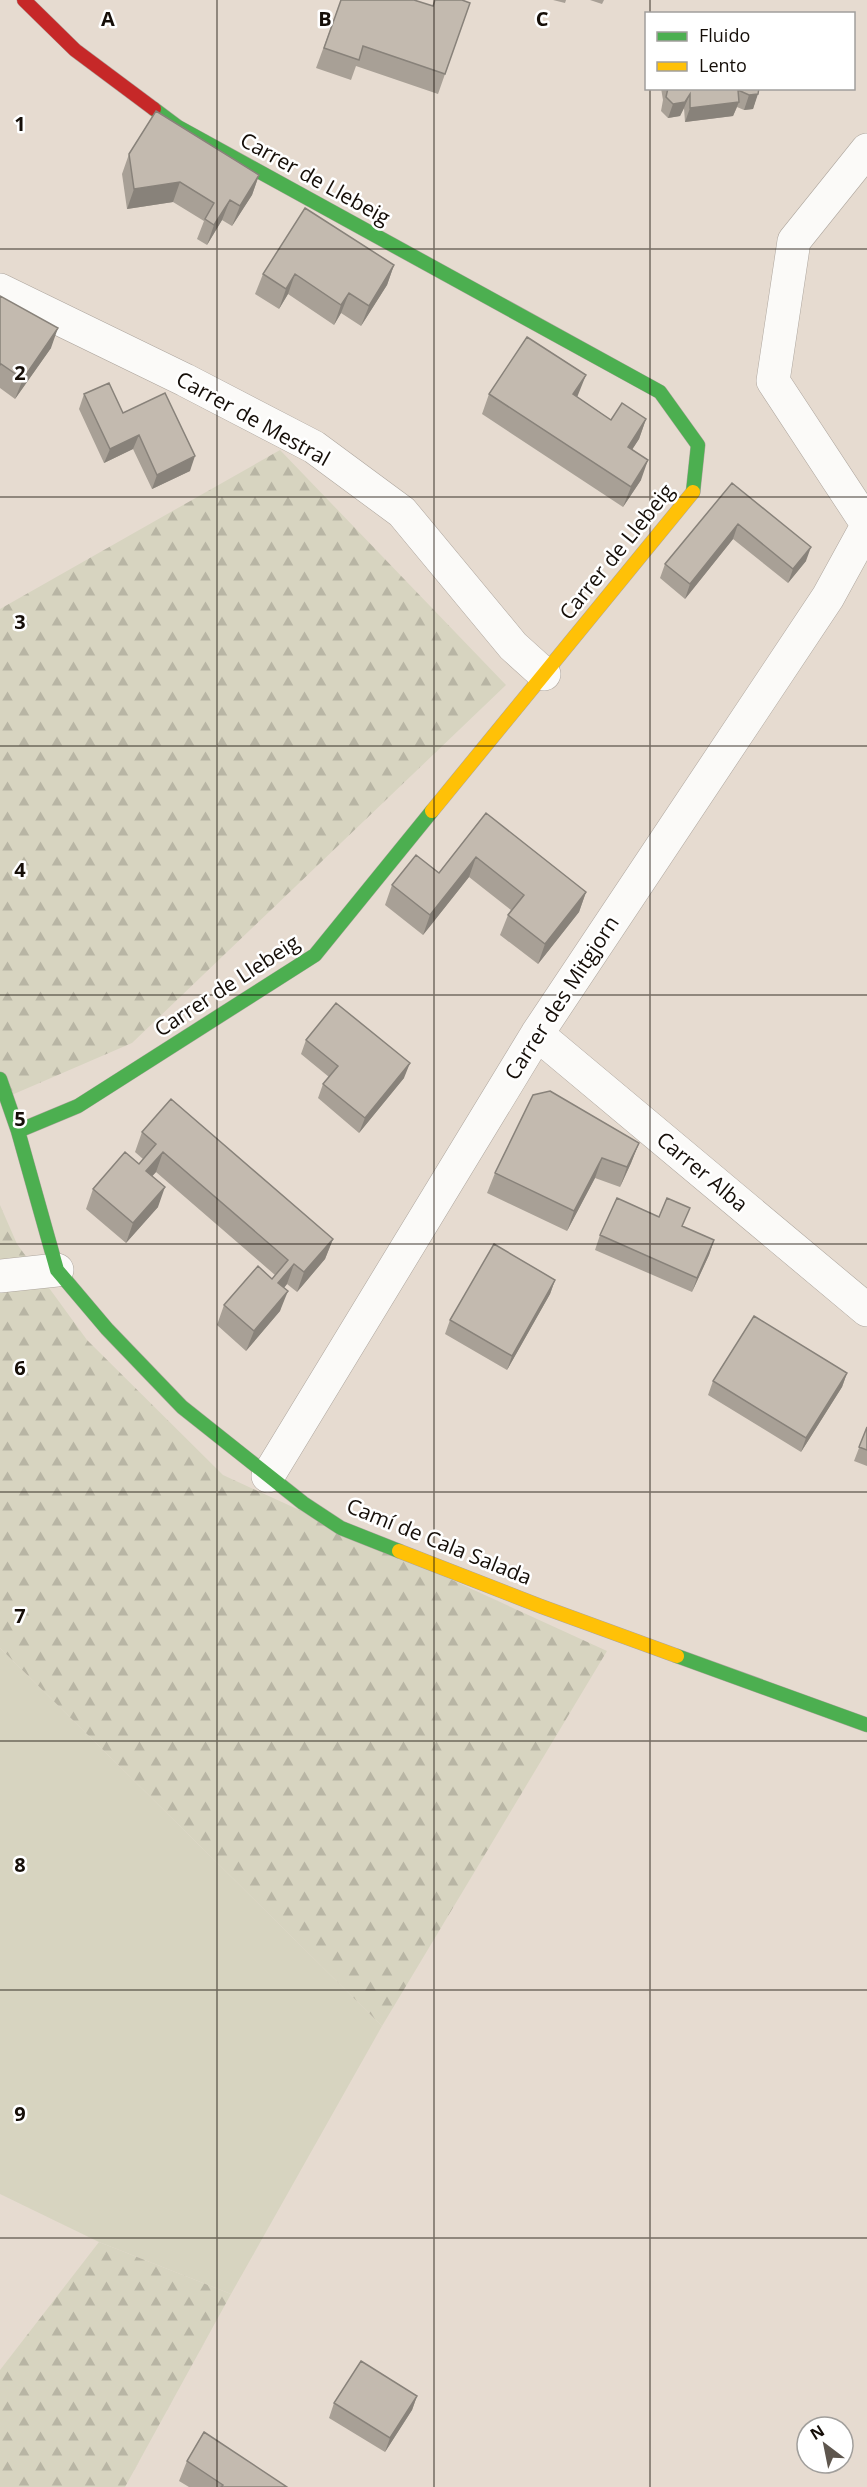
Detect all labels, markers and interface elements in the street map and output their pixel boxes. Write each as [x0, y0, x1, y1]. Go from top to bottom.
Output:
text: A [101, 5, 115, 32]
text: B [318, 5, 332, 32]
text: C [536, 5, 549, 32]
legend [645, 12, 855, 90]
text: Fluido [699, 23, 750, 47]
text: Lento [699, 53, 747, 77]
text: 1 [14, 110, 26, 137]
street label: Carrer de Llebeig [235, 125, 395, 231]
text: 2 [14, 359, 26, 386]
street label: Carrer de Mestral [172, 364, 335, 472]
street label: Carrer de Llebeig [553, 478, 680, 625]
text: 3 [14, 608, 26, 635]
text: 4 [14, 856, 26, 883]
street label: Carrer des Mitgjorn [498, 910, 625, 1085]
street label: Carrer de Llebeig [149, 928, 304, 1042]
text: 5 [14, 1105, 26, 1132]
street label: Carrer Alba [651, 1125, 754, 1218]
text: 6 [14, 1354, 26, 1381]
street label: Camí de Cala Salada [343, 1491, 536, 1591]
text: 7 [14, 1602, 26, 1629]
text: 8 [14, 1851, 26, 1878]
text: 9 [14, 2100, 26, 2127]
north arrow [795, 2415, 855, 2475]
text: N [806, 2420, 828, 2445]

